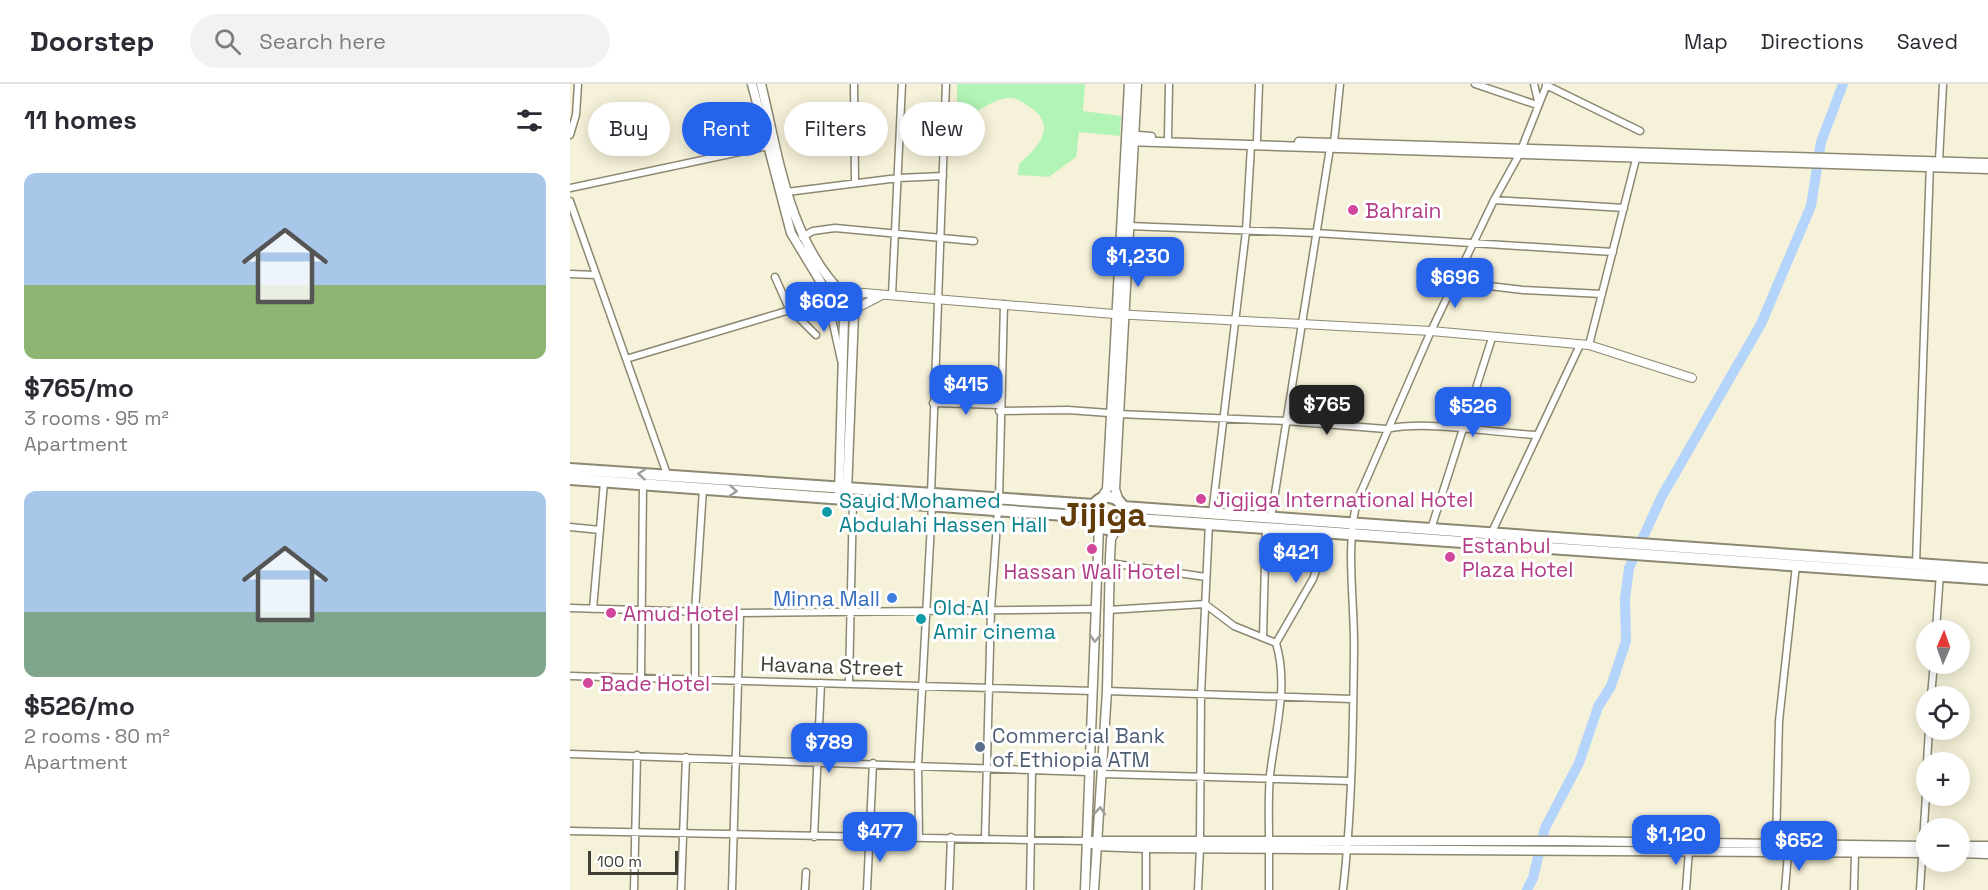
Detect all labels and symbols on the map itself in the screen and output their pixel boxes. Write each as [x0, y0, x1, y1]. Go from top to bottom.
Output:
place label: Bahrain [1365, 197, 1441, 224]
marker: Bahrain [1346, 203, 1360, 217]
pin: $1,230 [1089, 237, 1187, 288]
pin: $696 [1419, 258, 1491, 309]
pin: $602 [788, 282, 860, 333]
pin: $415 [930, 365, 1002, 416]
pin: $765 [1291, 385, 1363, 436]
pin: $526 [1437, 387, 1509, 438]
one-way arrow [637, 468, 646, 481]
one-way arrow [729, 484, 738, 497]
place label: Jigjiga International Hotel [1213, 486, 1473, 513]
place label: Sayid Mohamed Abdulahi Hassen Hall [839, 487, 1048, 538]
marker: Jigjiga International Hotel [1194, 492, 1208, 506]
district label: Jijiga [1060, 494, 1146, 536]
marker: Sayid Mohamed Abdulahi Hassen Hall [820, 505, 834, 519]
place label: Estanbul Plaza Hotel [1462, 532, 1573, 583]
pin: $421 [1260, 533, 1332, 584]
marker: Hassan Wali Hotel [1085, 542, 1099, 556]
marker: Estanbul Plaza Hotel [1443, 550, 1457, 564]
place label: Hassan Wali Hotel [1003, 558, 1181, 585]
place label: Minna Mall [773, 585, 880, 612]
marker: Minna Mall [885, 591, 899, 605]
place label: Old Al Amir cinema [933, 594, 1056, 645]
place label: Amud Hotel [623, 600, 739, 627]
marker: Amud Hotel [604, 606, 618, 620]
marker: Old Al Amir cinema [914, 612, 928, 626]
north arrow [1916, 620, 1970, 674]
one-way arrow [1089, 634, 1102, 643]
street label: Havana Street [760, 650, 904, 682]
place label: Bade Hotel [600, 670, 710, 697]
marker: Bade Hotel [581, 676, 595, 690]
place label: Commercial Bank of Ethiopia ATM [992, 722, 1165, 773]
pin: $789 [793, 723, 865, 774]
marker: Commercial Bank of Ethiopia ATM [973, 740, 987, 754]
one-way arrow [1093, 806, 1106, 815]
pin: $477 [844, 812, 916, 863]
pin: $1,120 [1627, 815, 1725, 866]
pin: $652 [1763, 821, 1835, 872]
scale bar [588, 848, 678, 876]

